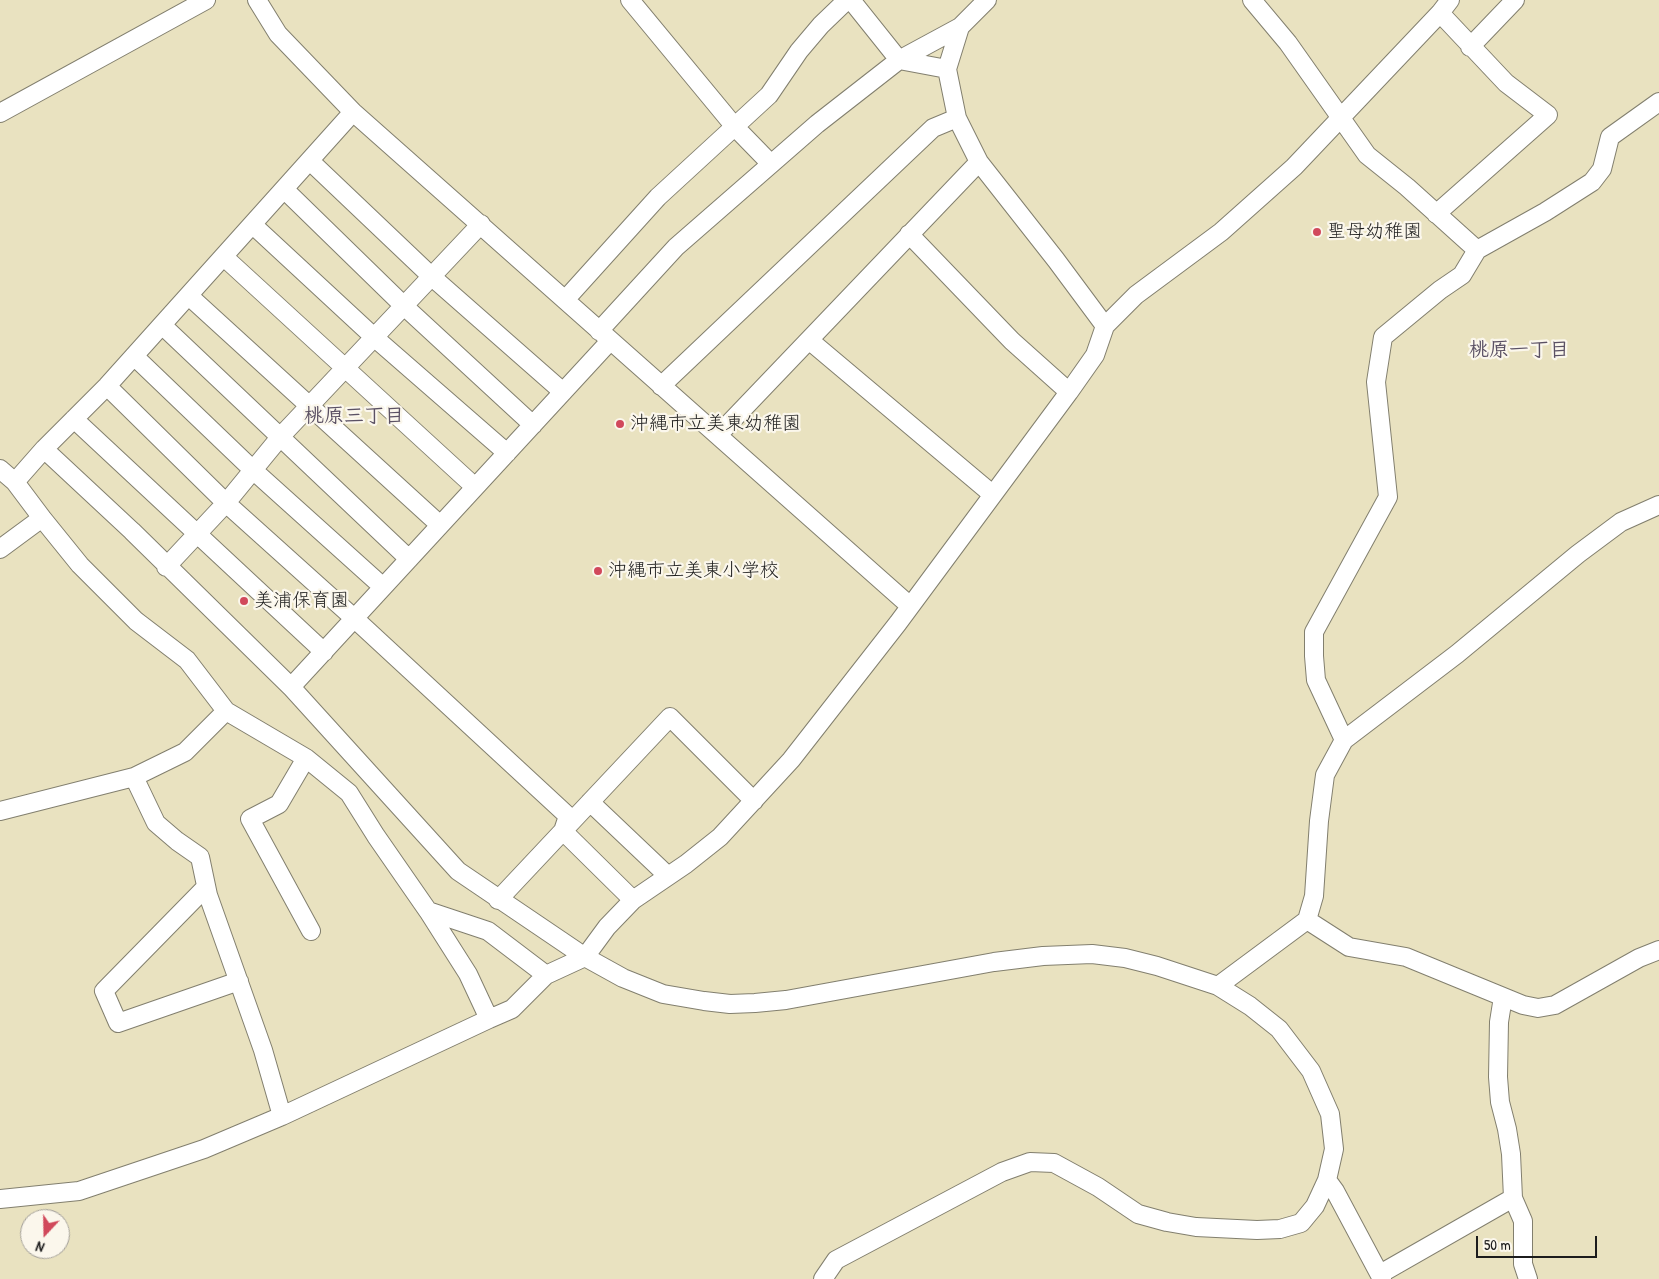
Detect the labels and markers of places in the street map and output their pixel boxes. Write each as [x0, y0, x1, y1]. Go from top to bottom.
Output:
place label: 聖母幼稚園 [1327, 221, 1422, 243]
marker: 聖母幼稚園 [1311, 226, 1323, 238]
place label: 沖縄市立美東幼稚園 [630, 413, 801, 435]
marker: 沖縄市立美東幼稚園 [614, 418, 626, 430]
place label: 沖縄市立美東小学校 [608, 560, 779, 582]
marker: 沖縄市立美東小学校 [592, 565, 604, 577]
place label: 美浦保育園 [254, 590, 349, 612]
marker: 美浦保育園 [238, 595, 250, 607]

